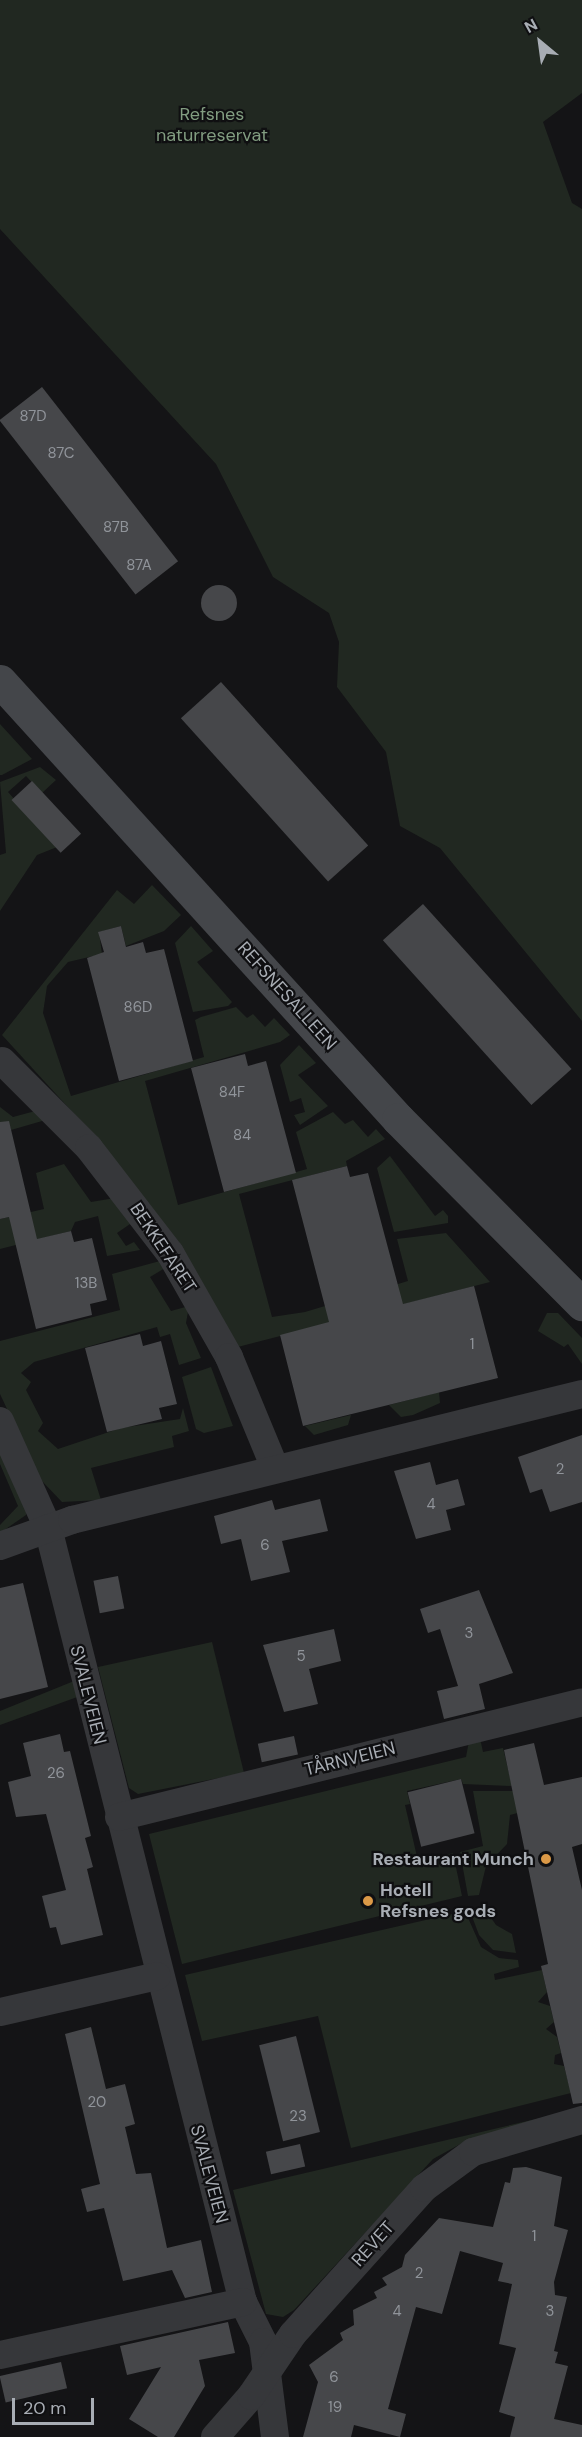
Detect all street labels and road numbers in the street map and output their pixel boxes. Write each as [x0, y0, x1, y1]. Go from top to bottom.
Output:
street label: REFSNESALLEEN [233, 938, 341, 1054]
street label: BEKKEFARET [125, 1199, 201, 1297]
street label: SVALEVEIEN [65, 1643, 111, 1747]
street label: TÅRNVEIEN [302, 1737, 398, 1781]
street label: SVALEVEIEN [185, 2122, 233, 2226]
street label: REVET [347, 2217, 399, 2271]

